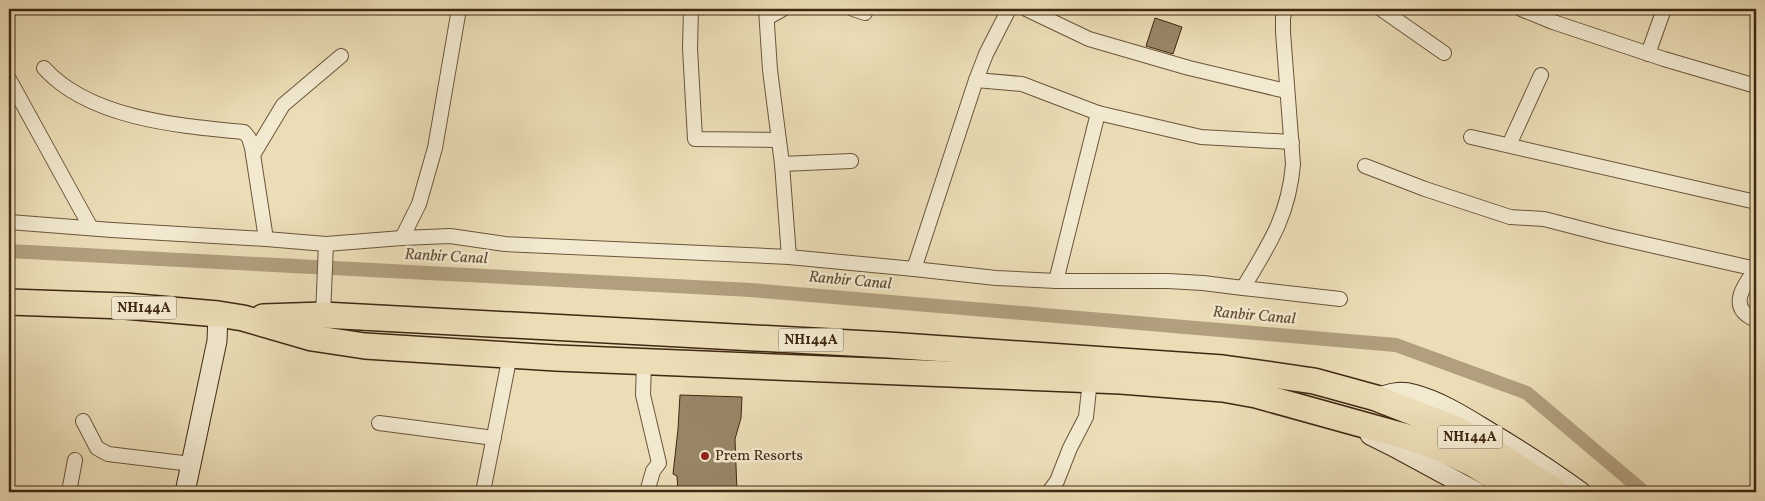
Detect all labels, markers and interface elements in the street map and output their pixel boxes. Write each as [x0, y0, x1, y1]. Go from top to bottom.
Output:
water label: Ranbir Canal [404, 244, 488, 270]
water label: Ranbir Canal [808, 266, 892, 296]
road number: NH144A [112, 296, 176, 320]
water label: Ranbir Canal [1212, 301, 1296, 331]
road number: NH144A [778, 328, 844, 352]
road number: NH144A [1438, 426, 1502, 448]
place label: Prem Resorts [715, 446, 803, 467]
marker: Prem Resorts [699, 450, 711, 462]

